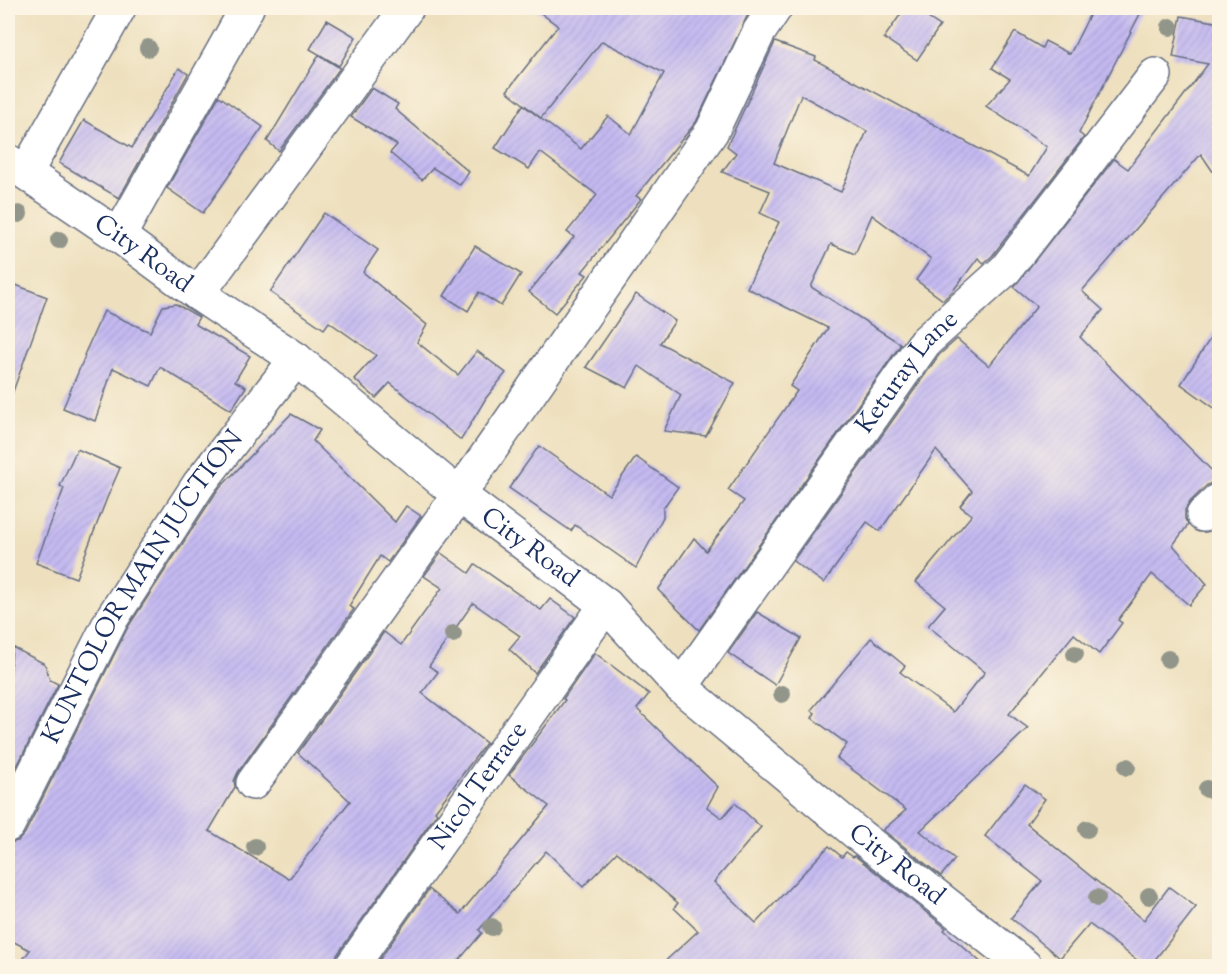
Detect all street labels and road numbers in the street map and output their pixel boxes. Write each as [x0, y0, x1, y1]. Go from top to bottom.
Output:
street label: City Road [86, 206, 200, 303]
street label: Keturay Lane [847, 302, 967, 441]
street label: KUNTOLOR MAIN JUCTION [33, 423, 253, 750]
street label: City Road [473, 499, 586, 597]
street label: Nicol Terrace [420, 714, 537, 858]
street label: City Road [840, 815, 953, 915]

